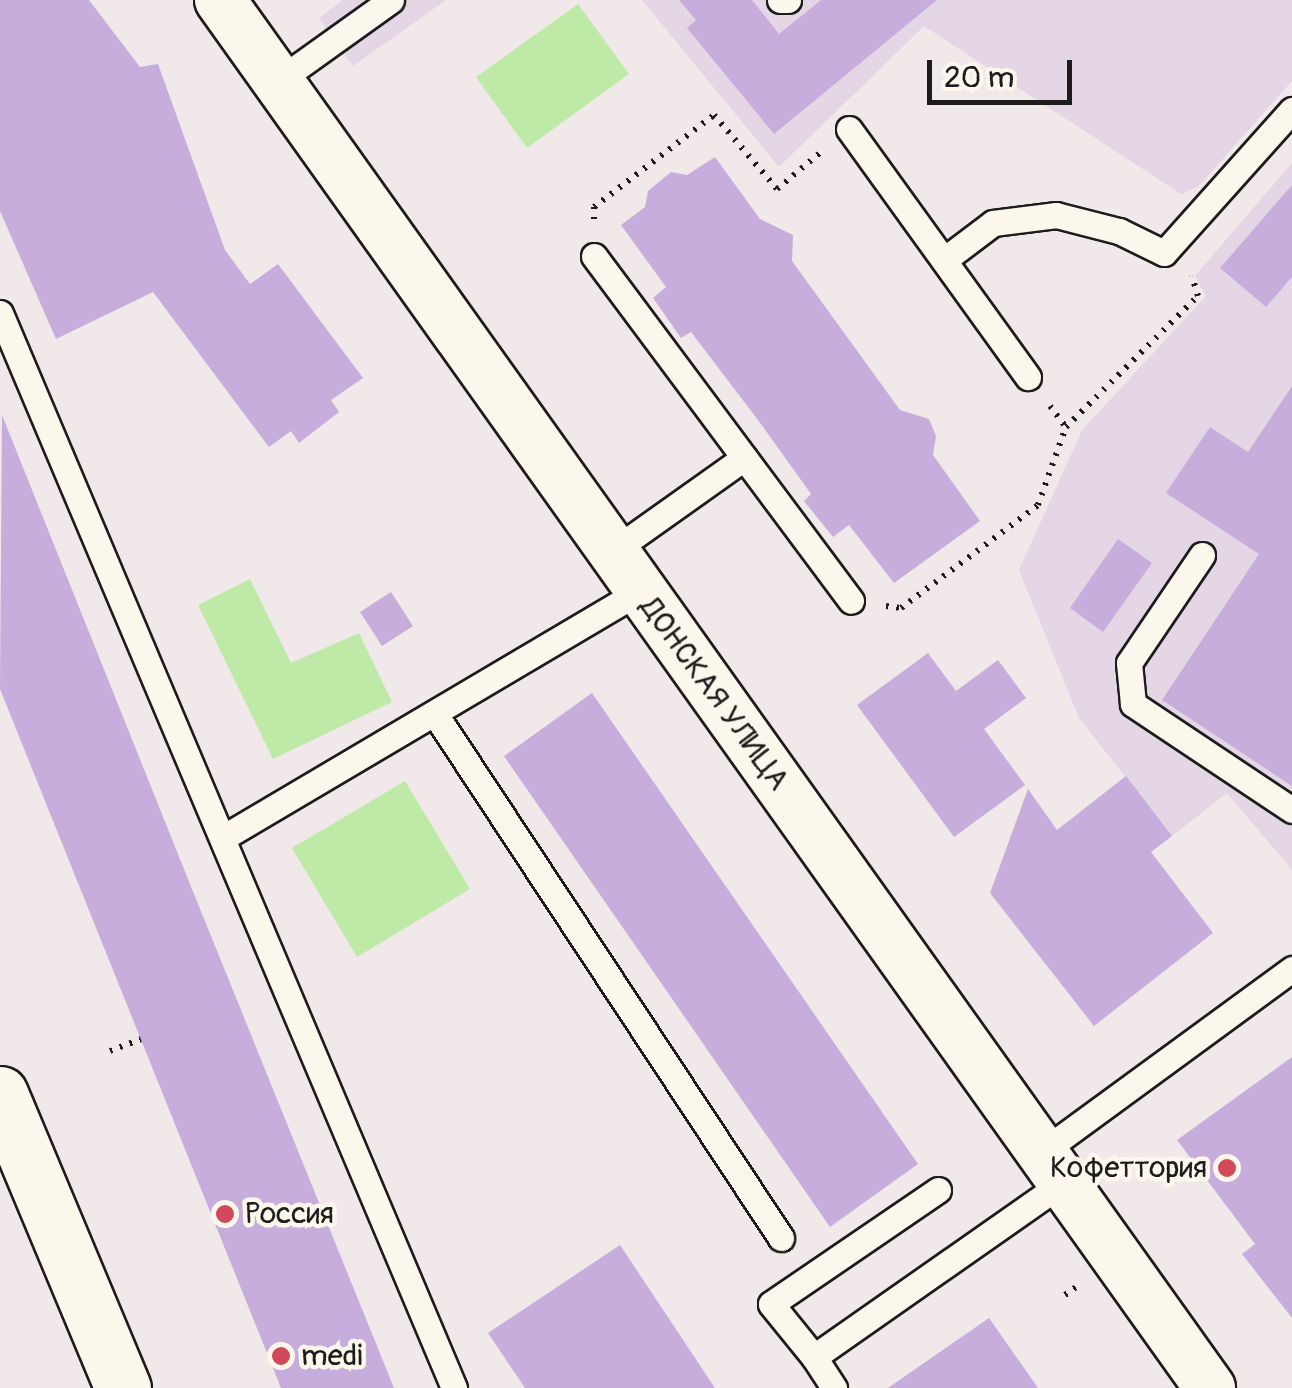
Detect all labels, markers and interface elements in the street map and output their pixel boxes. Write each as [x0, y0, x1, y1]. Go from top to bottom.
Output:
scale bar [932, 40, 1077, 102]
text: 20 m [944, 59, 1014, 96]
street label: ДОНСКАЯ УЛИЦА [632, 590, 796, 798]
place label: Кофеттория [1050, 1150, 1207, 1186]
marker: Кофеттория [1216, 1157, 1238, 1179]
place label: Россия [245, 1196, 334, 1232]
marker: Россия [214, 1203, 236, 1225]
place label: medi [301, 1338, 362, 1374]
marker: medi [270, 1345, 292, 1367]

